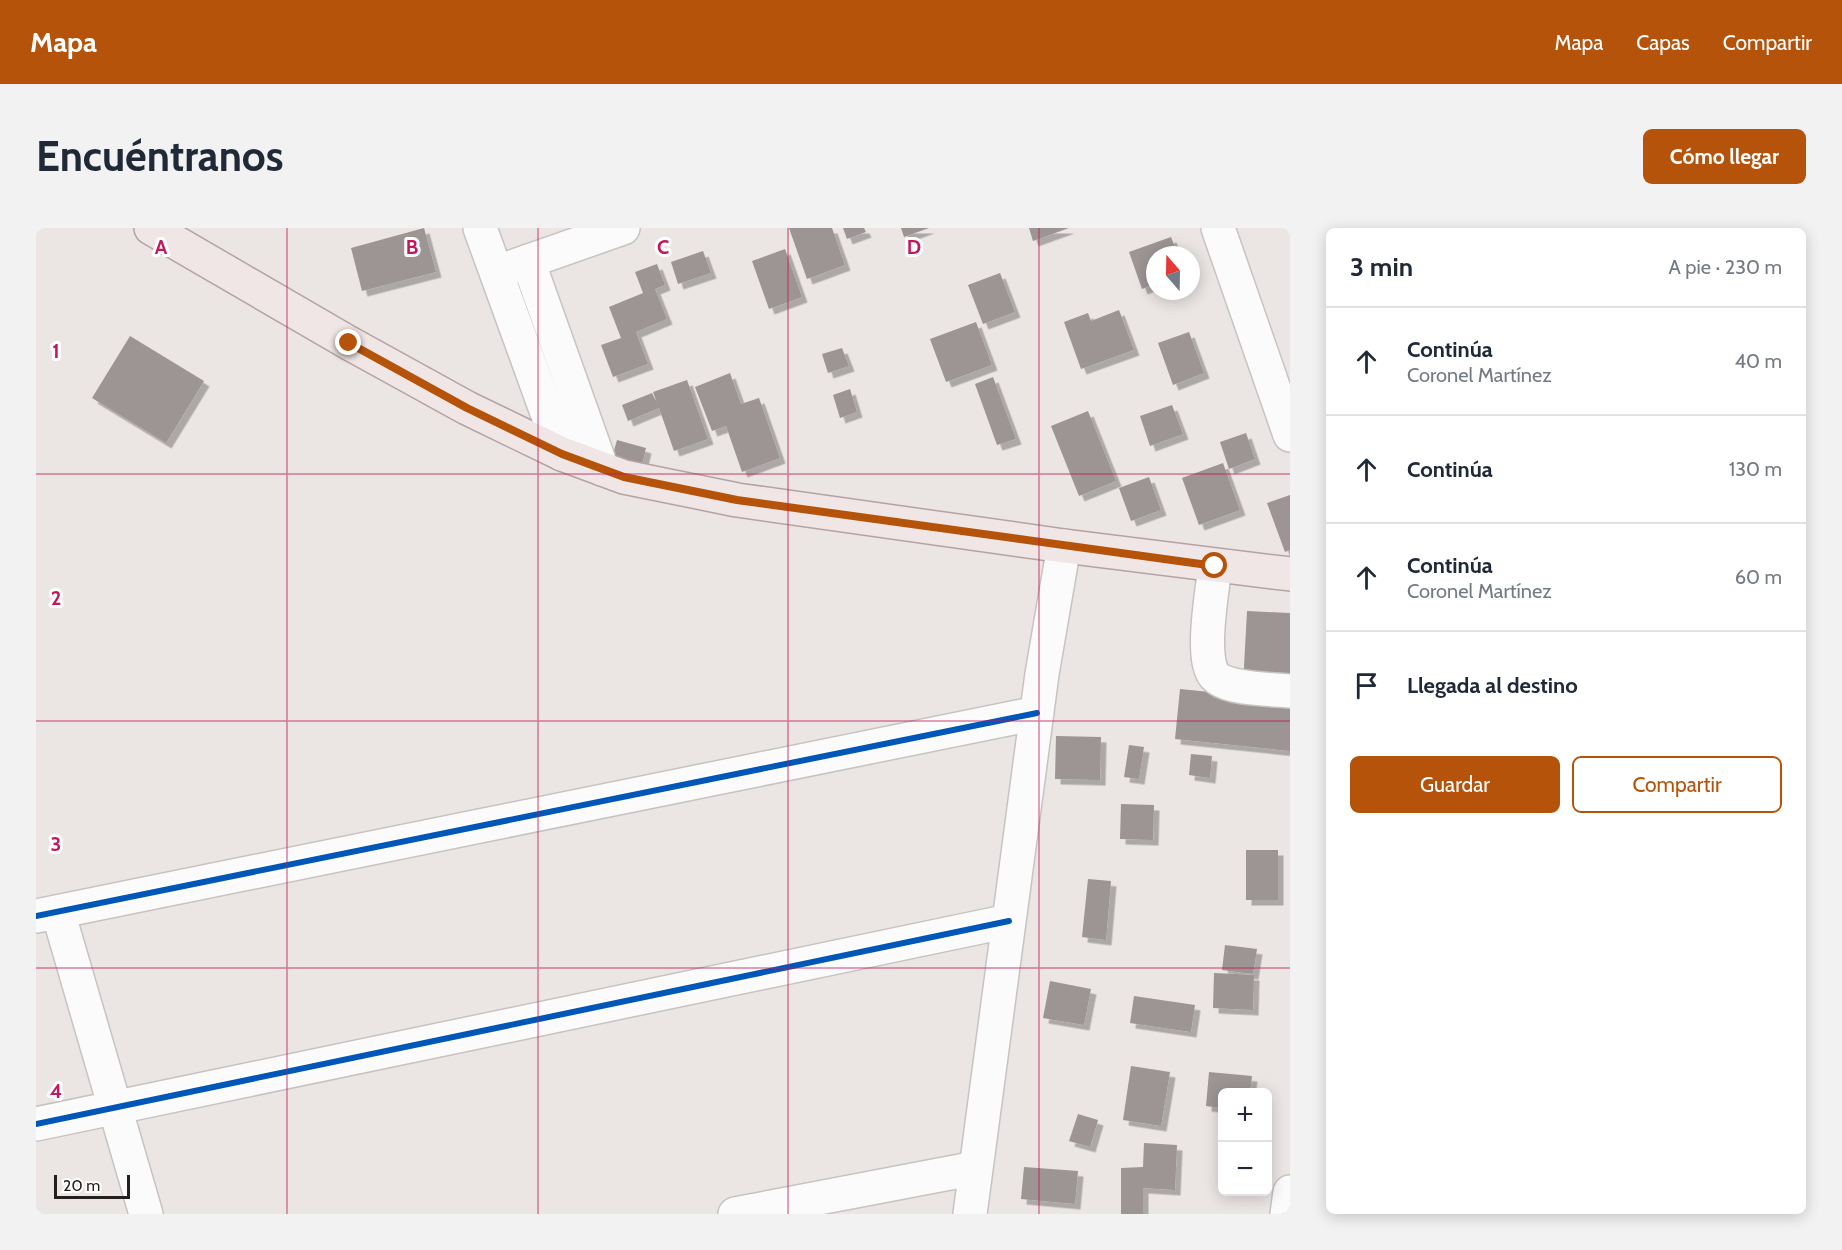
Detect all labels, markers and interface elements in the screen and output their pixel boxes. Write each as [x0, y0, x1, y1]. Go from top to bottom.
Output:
text: Mapa [30, 25, 97, 59]
text: Mapa [1555, 30, 1603, 55]
text: Capas [1636, 30, 1690, 55]
text: Compartir [1723, 30, 1812, 55]
button: Cómo llegar [1643, 129, 1806, 184]
text: Encuéntranos [36, 130, 284, 182]
text: A [155, 235, 168, 259]
text: B [406, 235, 418, 259]
text: C [657, 235, 669, 259]
text: D [907, 235, 921, 259]
north arrow [1146, 246, 1200, 300]
text: 3 min [1350, 251, 1413, 283]
text: A pie · 230 m [1669, 255, 1782, 279]
route end [335, 329, 361, 355]
text: Continúa [1407, 336, 1493, 363]
text: 1 [52, 339, 60, 363]
icon: ahead [1350, 345, 1383, 378]
text: 40 m [1734, 349, 1782, 373]
text: Coronel Martínez [1407, 363, 1552, 387]
icon: ahead [1350, 453, 1383, 486]
text: Continúa [1407, 456, 1493, 483]
text: 130 m [1729, 457, 1782, 481]
route start [1201, 552, 1227, 578]
text: Continúa [1407, 552, 1493, 579]
icon: ahead [1350, 561, 1383, 594]
text: 60 m [1735, 565, 1782, 589]
text: Coronel Martínez [1407, 579, 1552, 603]
text: 2 [51, 586, 61, 610]
icon: arrive [1350, 669, 1383, 702]
text: Llegada al destino [1407, 672, 1578, 699]
button: Guardar [1350, 756, 1560, 813]
button: Compartir [1572, 756, 1782, 813]
text: 3 [51, 832, 61, 856]
text: 4 [50, 1079, 62, 1103]
map controls [1218, 1088, 1272, 1196]
button: + [1218, 1088, 1272, 1142]
button: − [1218, 1142, 1272, 1196]
scale bar [54, 1172, 130, 1200]
text: 20 m [63, 1176, 100, 1195]

